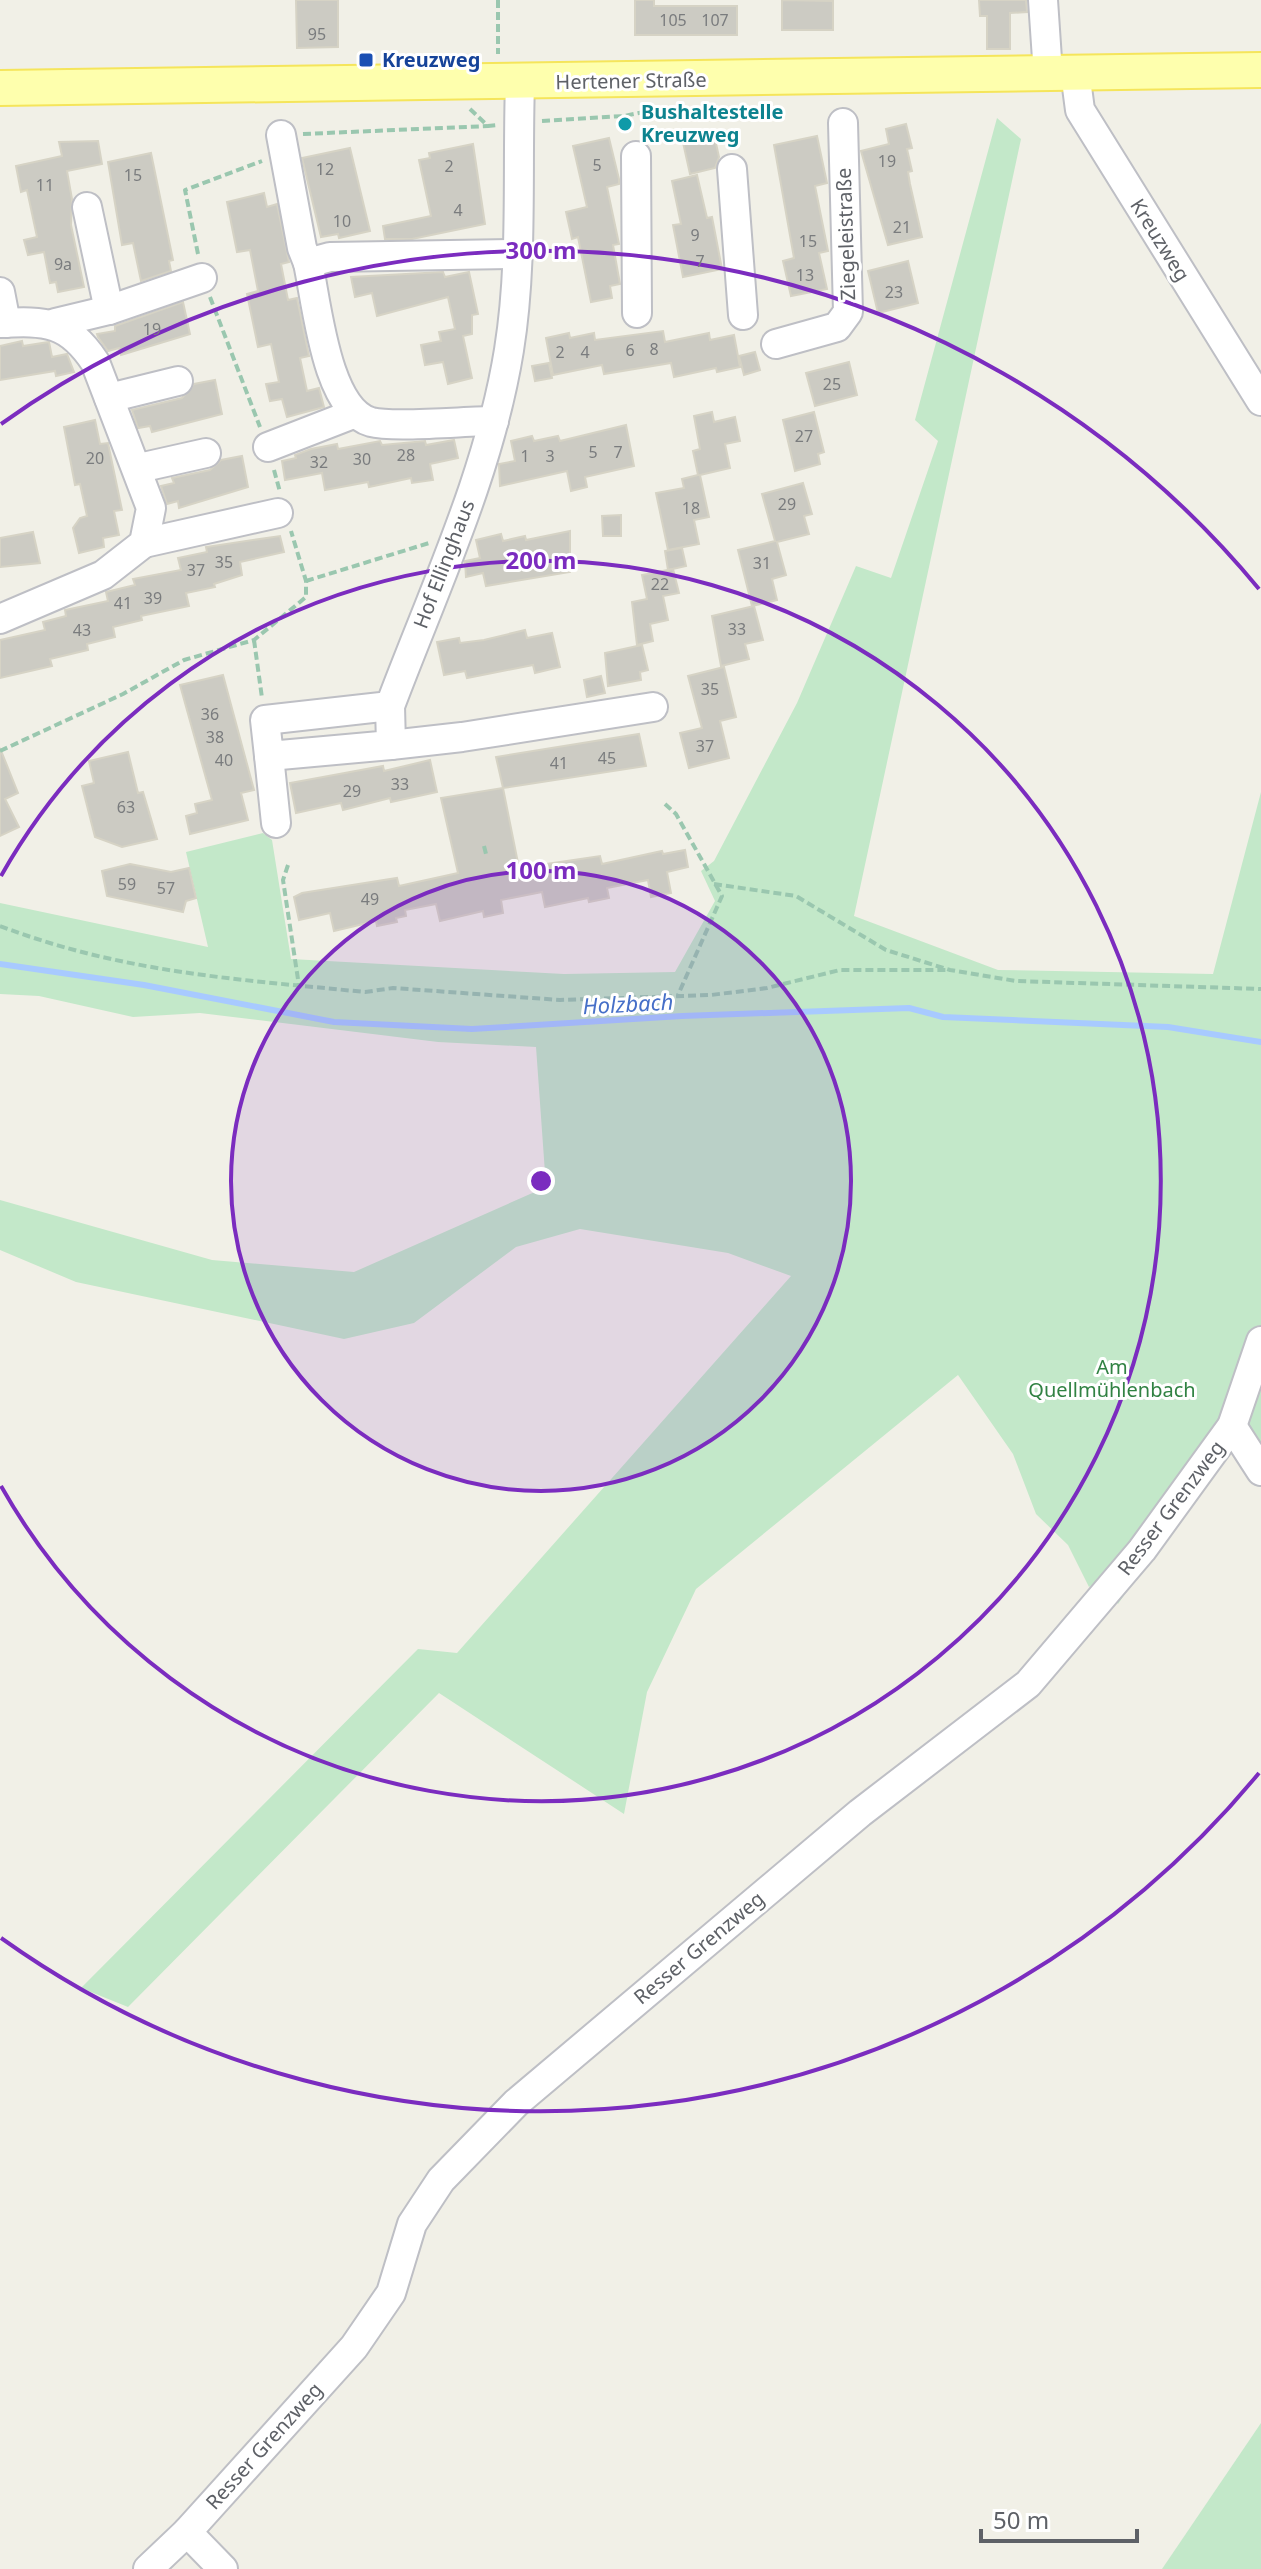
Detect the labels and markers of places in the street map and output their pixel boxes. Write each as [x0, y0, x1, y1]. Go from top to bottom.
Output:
place label: Kreuzweg [382, 46, 480, 73]
marker: Kreuzweg [357, 51, 375, 69]
place label: Bushaltestelle Kreuzweg [641, 98, 783, 148]
marker: Bushaltestelle Kreuzweg [616, 115, 634, 133]
centre of rings [527, 1167, 555, 1195]

